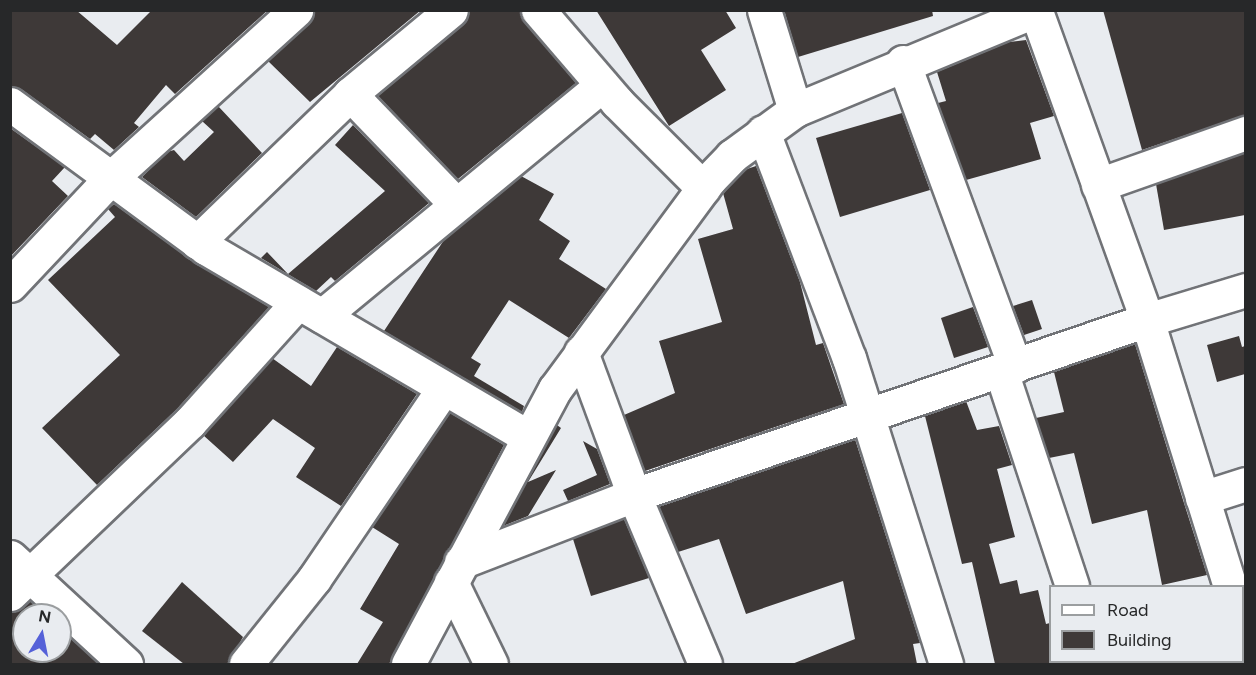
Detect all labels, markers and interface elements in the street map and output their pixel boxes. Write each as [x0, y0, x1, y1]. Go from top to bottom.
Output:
legend [1049, 585, 1244, 663]
text: Road [1107, 599, 1148, 621]
north arrow [12, 603, 72, 663]
text: N [37, 606, 53, 627]
text: Building [1107, 629, 1172, 651]

